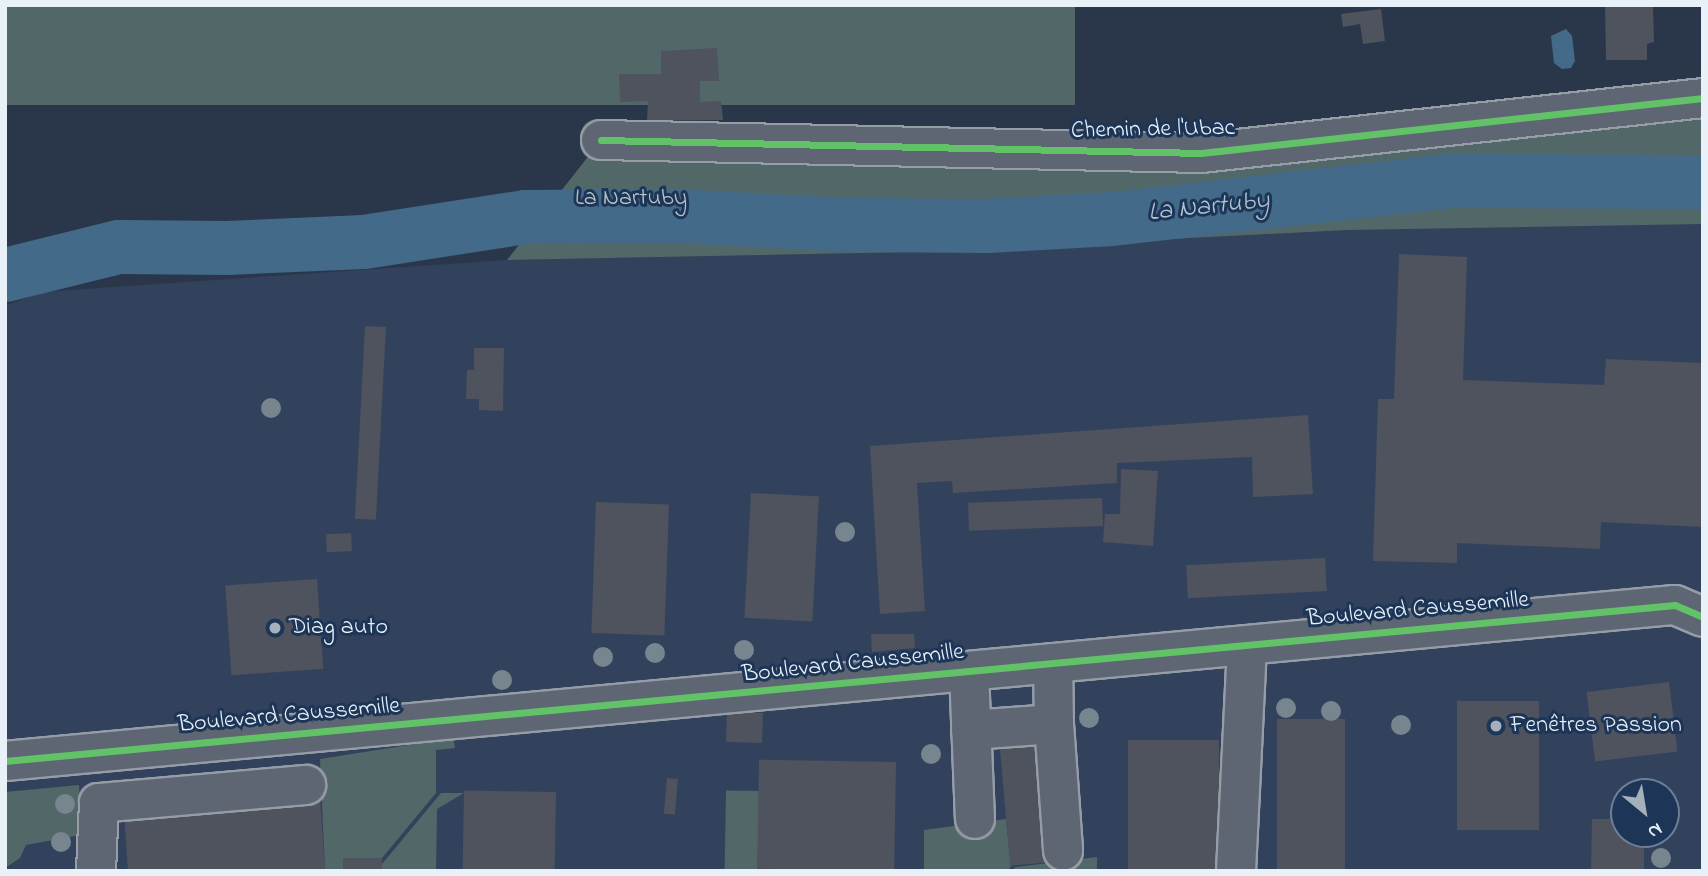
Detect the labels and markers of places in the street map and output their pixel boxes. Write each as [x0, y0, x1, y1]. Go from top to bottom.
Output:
place label: Diag auto [289, 614, 388, 642]
marker: Diag auto [267, 620, 283, 636]
place label: Fenêtres Passion [1510, 712, 1682, 740]
marker: Fenêtres Passion [1488, 718, 1504, 734]

